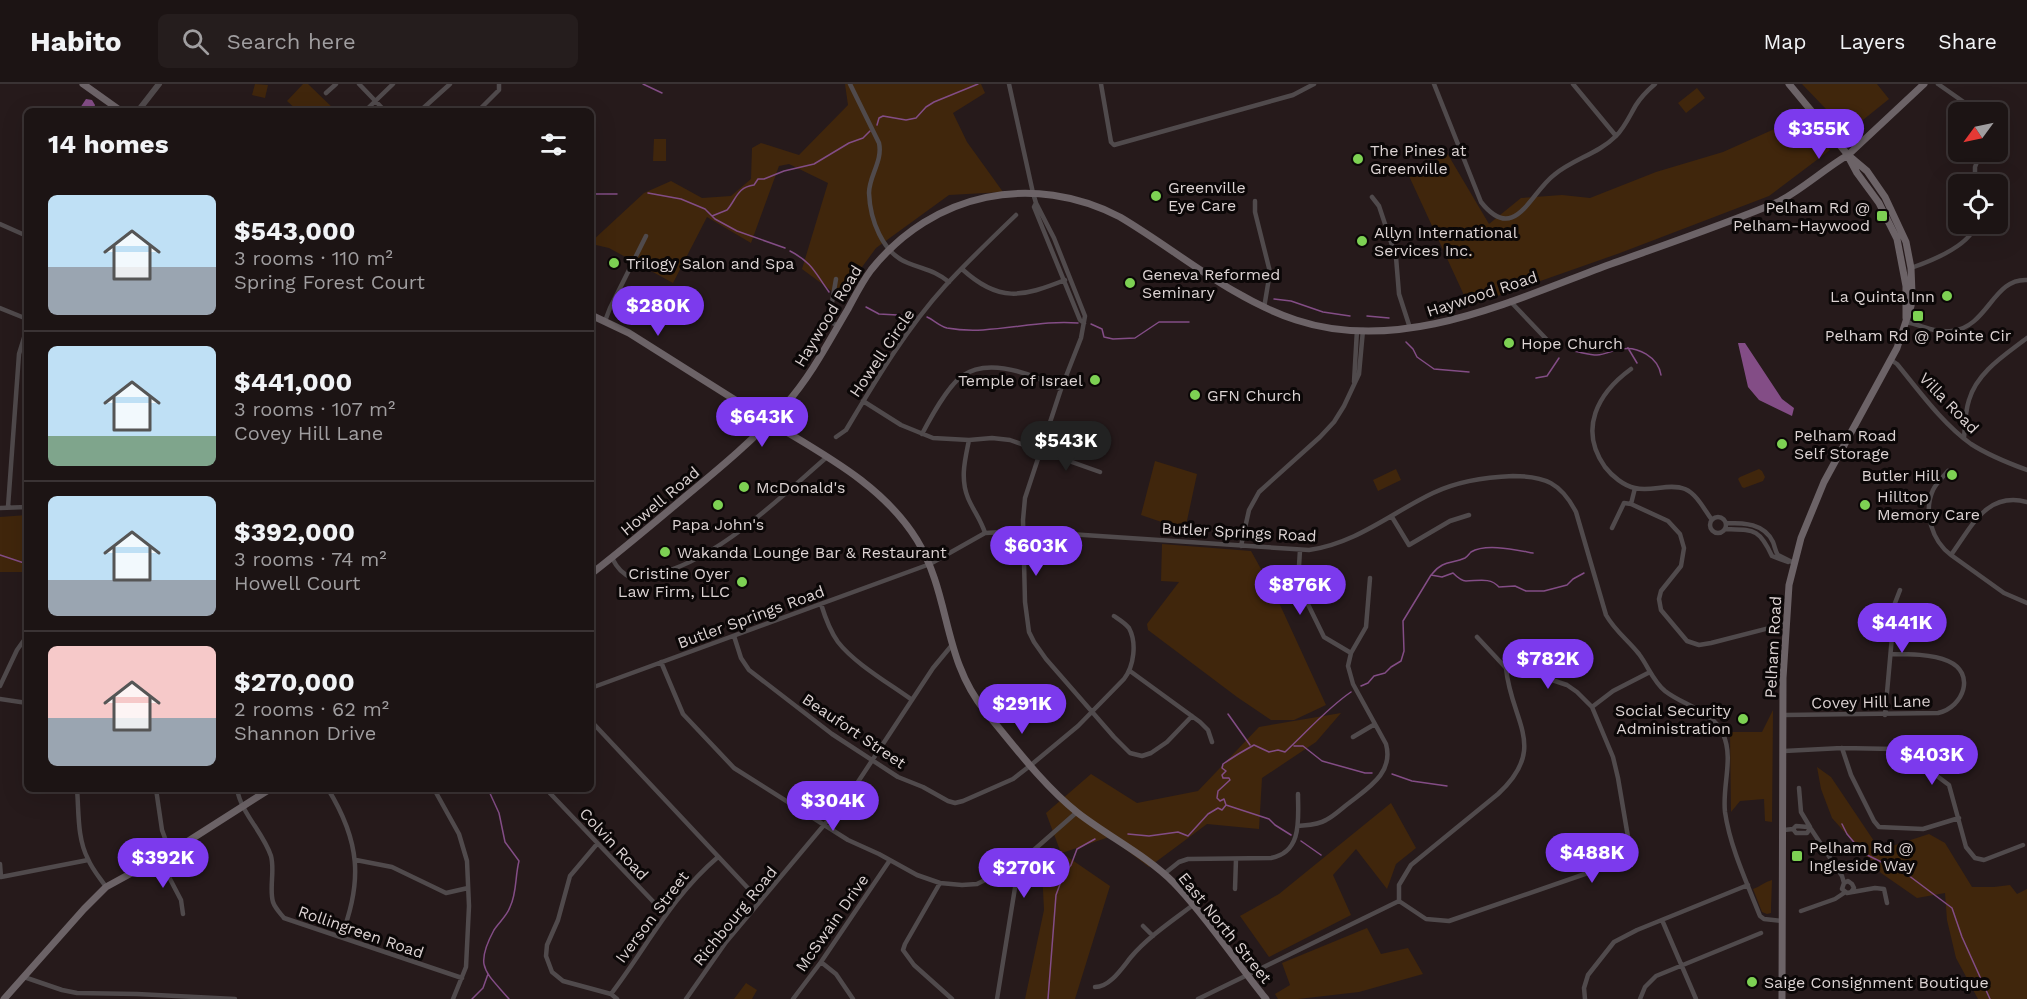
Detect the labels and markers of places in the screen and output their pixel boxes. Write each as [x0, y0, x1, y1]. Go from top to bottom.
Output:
pin: $355K [1777, 109, 1861, 160]
place label: The Pines at Greenville [1370, 141, 1467, 178]
marker: The Pines at Greenville [1351, 152, 1365, 166]
place label: Greenville Eye Care [1168, 178, 1246, 215]
marker: Greenville Eye Care [1149, 189, 1163, 203]
place label: Pelham Rd @ Pelham-Haywood [1733, 198, 1870, 235]
marker: Pelham Rd @ Pelham-Haywood [1875, 209, 1889, 223]
place label: Allyn International Services Inc. [1374, 223, 1518, 260]
marker: Allyn International Services Inc. [1355, 234, 1369, 248]
place label: Trilogy Salon and Spa [626, 254, 794, 273]
marker: Trilogy Salon and Spa [607, 256, 621, 270]
place label: Geneva Reformed Seminary [1142, 265, 1280, 302]
marker: Geneva Reformed Seminary [1123, 276, 1137, 290]
pin: $280K [616, 286, 700, 337]
place label: La Quinta Inn [1830, 287, 1935, 306]
marker: La Quinta Inn [1940, 289, 1954, 303]
marker: Pelham Rd @ Pointe Cir [1911, 309, 1925, 323]
place label: Pelham Rd @ Pointe Cir [1825, 326, 2012, 345]
place label: Hope Church [1521, 334, 1623, 353]
marker: Hope Church [1502, 336, 1516, 350]
place label: Temple of Israel [958, 371, 1083, 390]
marker: Temple of Israel [1088, 373, 1102, 387]
place label: GFN Church [1207, 386, 1301, 405]
marker: GFN Church [1188, 388, 1202, 402]
pin: $643K [720, 397, 804, 448]
pin: $543K [1024, 421, 1108, 472]
place label: Pelham Road Self Storage [1794, 426, 1896, 463]
marker: Pelham Road Self Storage [1775, 437, 1789, 451]
place label: Butler Hill [1861, 466, 1940, 485]
marker: Butler Hill [1945, 468, 1959, 482]
place label: McDonald's [756, 478, 846, 497]
marker: McDonald's [737, 480, 751, 494]
place label: Hilltop Memory Care [1877, 487, 1980, 524]
marker: Papa John's [711, 498, 725, 512]
marker: Hilltop Memory Care [1858, 498, 1872, 512]
place label: Papa John's [672, 515, 764, 534]
pin: $603K [994, 526, 1078, 577]
place label: Wakanda Lounge Bar & Restaurant [677, 543, 947, 562]
marker: Wakanda Lounge Bar & Restaurant [658, 545, 672, 559]
place label: Cristine Oyer Law Firm, LLC [618, 564, 730, 601]
pin: $876K [1258, 565, 1342, 616]
marker: Cristine Oyer Law Firm, LLC [735, 575, 749, 589]
pin: $441K [1860, 603, 1944, 654]
pin: $782K [1506, 639, 1590, 690]
pin: $291K [980, 684, 1064, 735]
place label: Social Security Administration [1615, 701, 1732, 738]
marker: Social Security Administration [1736, 712, 1750, 726]
pin: $403K [1890, 735, 1974, 786]
pin: $304K [791, 781, 875, 832]
pin: $488K [1550, 833, 1634, 884]
pin: $392K [121, 838, 205, 889]
place label: Pelham Rd @ Ingleside Way [1809, 838, 1916, 875]
pin: $270K [982, 848, 1066, 899]
marker: Pelham Rd @ Ingleside Way [1790, 849, 1804, 863]
place label: Saige Consignment Boutique [1764, 973, 1989, 992]
marker: Saige Consignment Boutique [1745, 975, 1759, 989]

